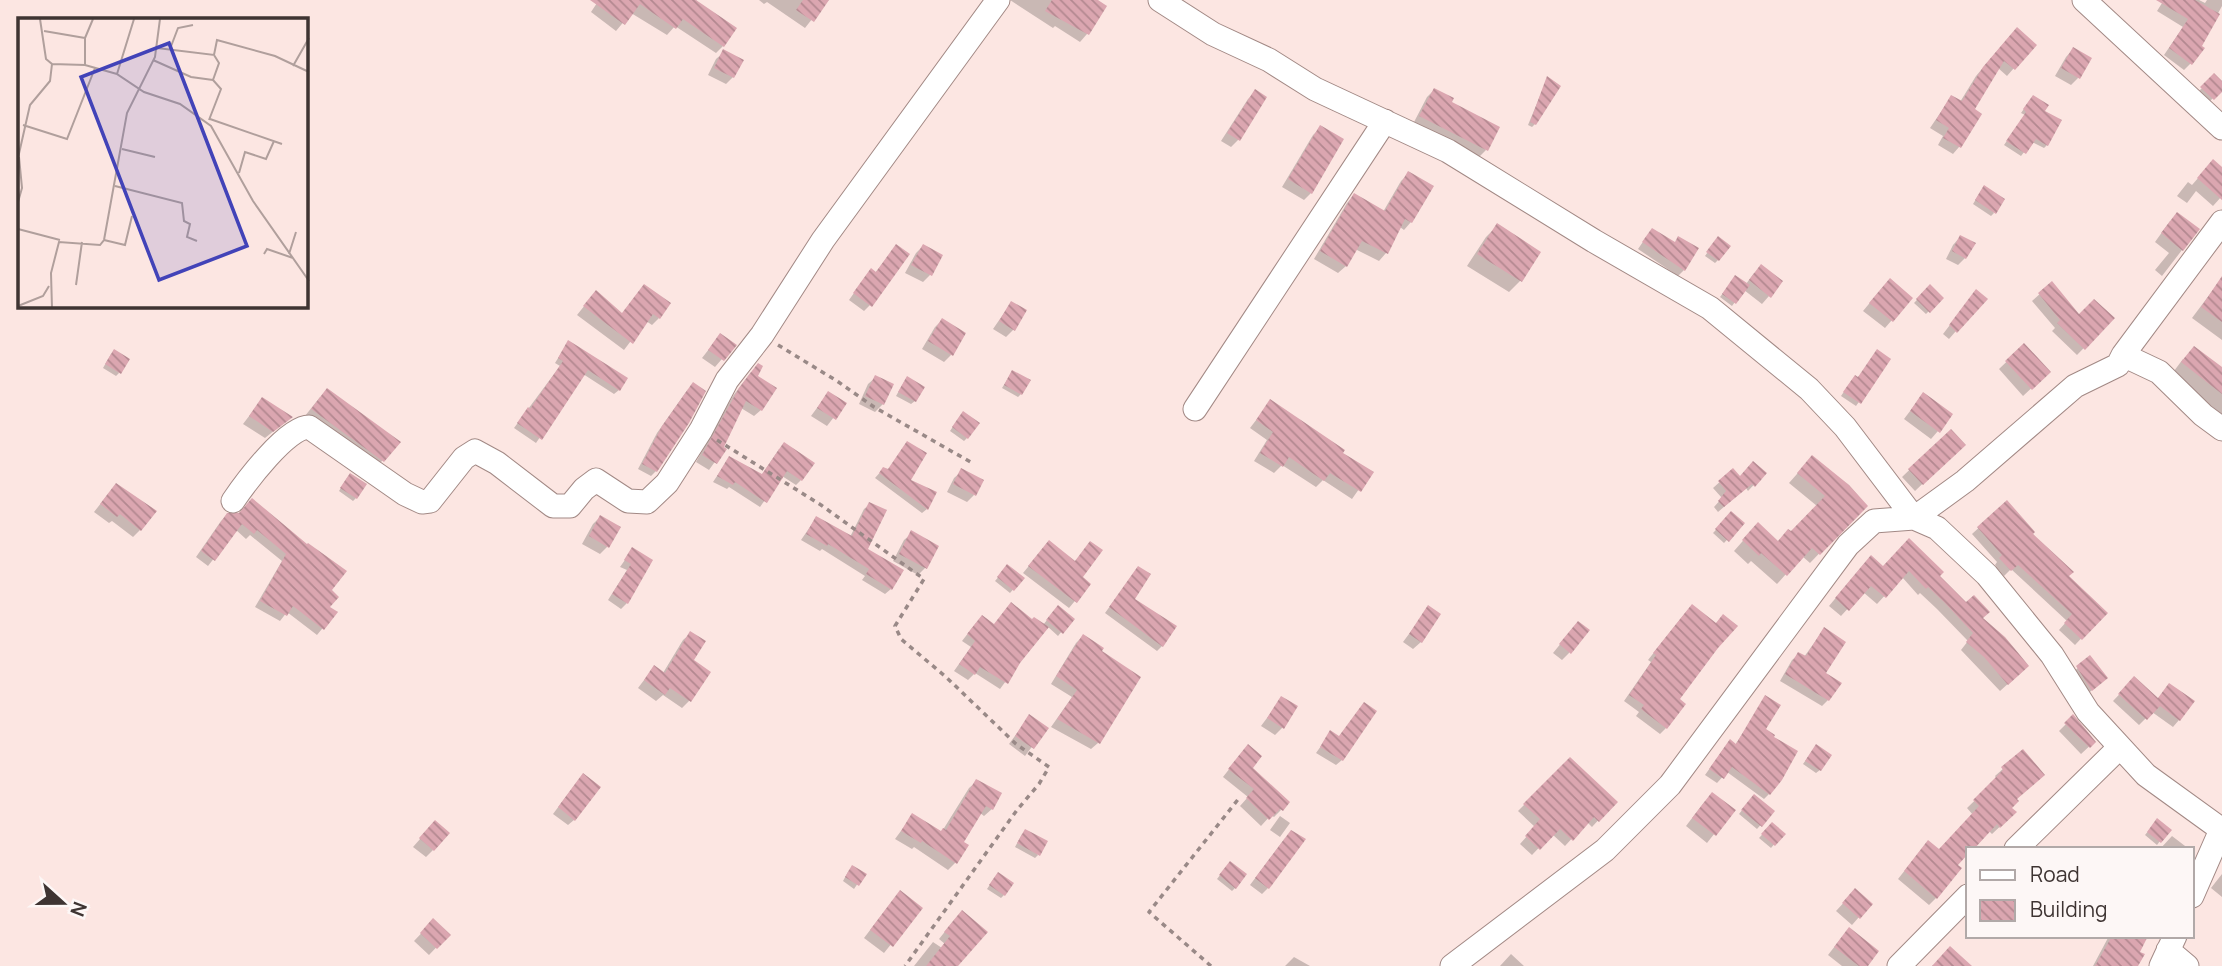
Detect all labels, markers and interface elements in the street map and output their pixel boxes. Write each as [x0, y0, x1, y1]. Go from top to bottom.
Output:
inset map [18, 18, 308, 308]
legend [1966, 847, 2194, 938]
text: Road [2030, 860, 2080, 888]
north arrow [28, 868, 98, 938]
text: Building [2030, 895, 2107, 923]
text: N [64, 898, 93, 920]

